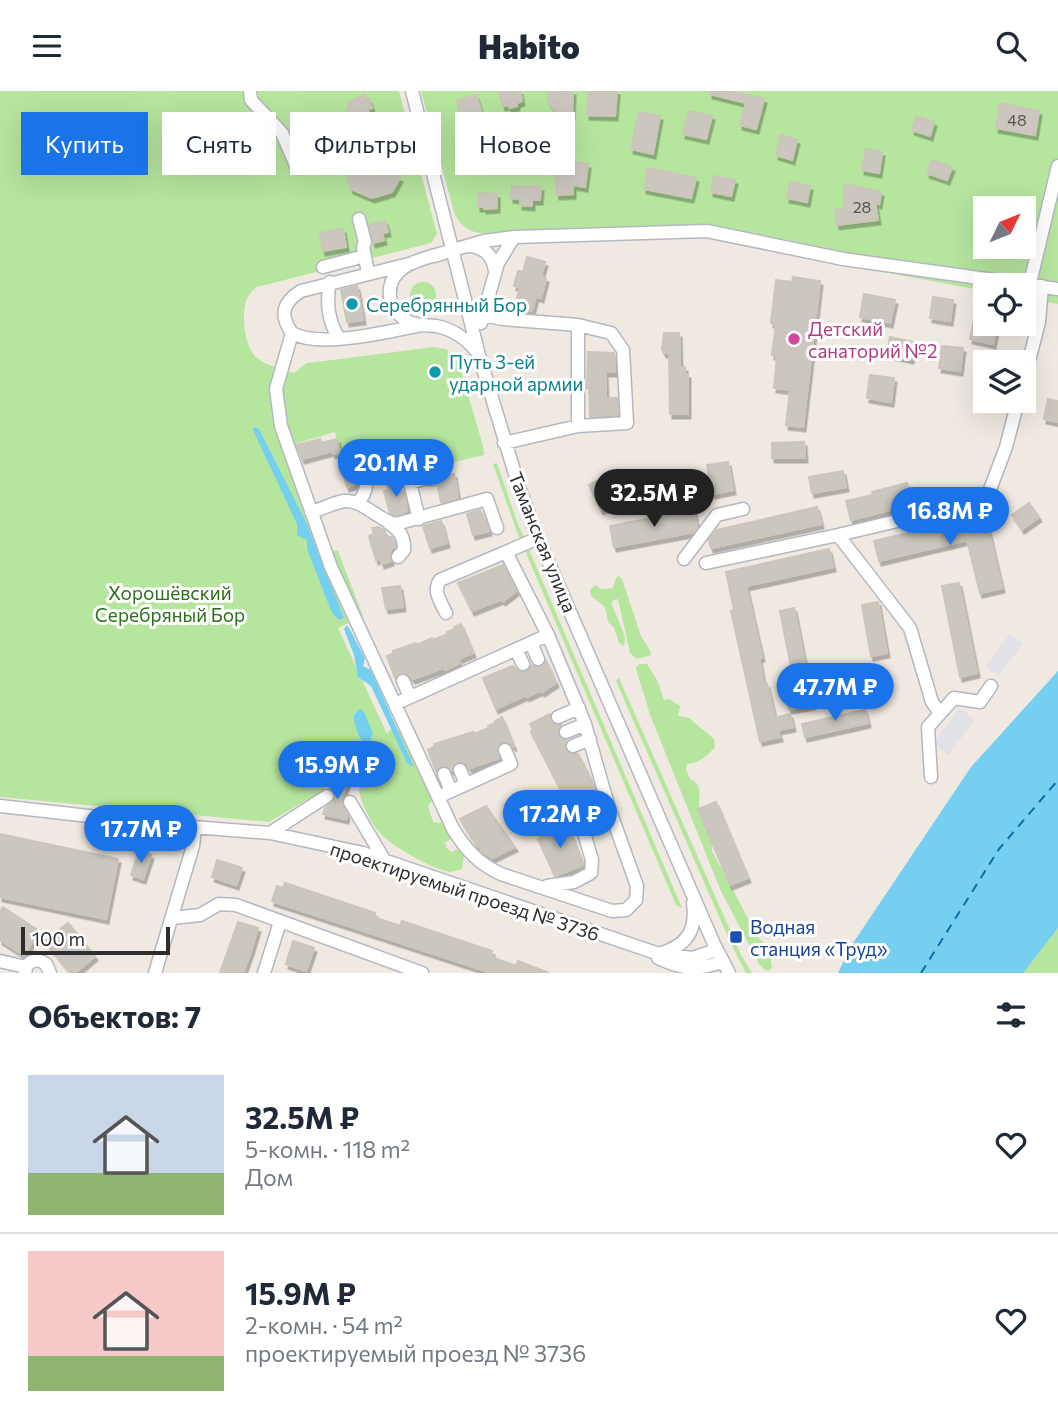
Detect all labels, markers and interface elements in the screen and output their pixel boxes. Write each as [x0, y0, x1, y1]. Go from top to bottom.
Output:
text: Habito [478, 26, 580, 66]
icon: menu [28, 27, 66, 65]
icon: search [992, 27, 1030, 65]
house number: 48 [1007, 110, 1027, 129]
chip: Купить [21, 112, 148, 175]
chip: Снять [162, 112, 276, 175]
chip: Фильтры [290, 112, 441, 175]
chip: Новое [455, 112, 575, 175]
north arrow [973, 196, 1036, 259]
map controls [973, 196, 1036, 413]
house number: 28 [853, 197, 871, 216]
button: locate [973, 273, 1036, 336]
place label: Серебрянный Бор [366, 293, 527, 316]
marker: Серебрянный Бор [344, 296, 360, 312]
place label: Детский санаторий №2 [808, 317, 937, 362]
marker: Детский санаторий №2 [786, 331, 802, 347]
place label: Путь 3-ей ударной армии [449, 350, 583, 395]
button: layers [973, 350, 1036, 413]
marker: Путь 3-ей ударной армии [427, 364, 443, 380]
pin: 20.1M ₽ [331, 439, 461, 499]
text: 20.1M ₽ [354, 448, 438, 476]
street label: Таманская улица [504, 468, 582, 616]
pin: 32.5M ₽ [589, 469, 719, 529]
text: 32.5M ₽ [610, 478, 698, 506]
pin: 16.8M ₽ [885, 487, 1015, 547]
text: 16.8M ₽ [907, 496, 993, 524]
park label: Хорошёвский Серебряный Бор [95, 581, 245, 626]
pin: 47.7M ₽ [770, 663, 900, 723]
text: 47.7M ₽ [793, 672, 877, 700]
pin: 15.9M ₽ [272, 741, 402, 801]
text: 15.9M ₽ [294, 750, 380, 778]
pin: 17.2M ₽ [495, 791, 625, 850]
text: 17.2M ₽ [519, 799, 601, 827]
pin: 17.7M ₽ [76, 805, 206, 865]
text: 17.7M ₽ [100, 814, 182, 842]
street label: проектируемый проезд № 3736 [327, 837, 603, 945]
place label: Водная станция «Труд» [750, 915, 888, 960]
scale bar [21, 924, 170, 956]
text: 100 m [32, 927, 85, 950]
marker: Водная станция «Труд» [728, 929, 744, 945]
icon: filters [992, 996, 1030, 1034]
text: Объектов: 7 [28, 997, 201, 1034]
text: 32.5M ₽ [245, 1098, 359, 1135]
icon: home [84, 1103, 168, 1187]
icon: heart [992, 1126, 1030, 1164]
text: 5-комн. · 118 m² [245, 1135, 410, 1163]
text: Дом [245, 1163, 293, 1191]
text: 15.9M ₽ [245, 1274, 356, 1311]
icon: home [84, 1279, 168, 1363]
icon: heart [992, 1302, 1030, 1340]
text: 2-комн. · 54 m² [245, 1311, 403, 1339]
text: проектируемый проезд № 3736 [245, 1339, 586, 1367]

